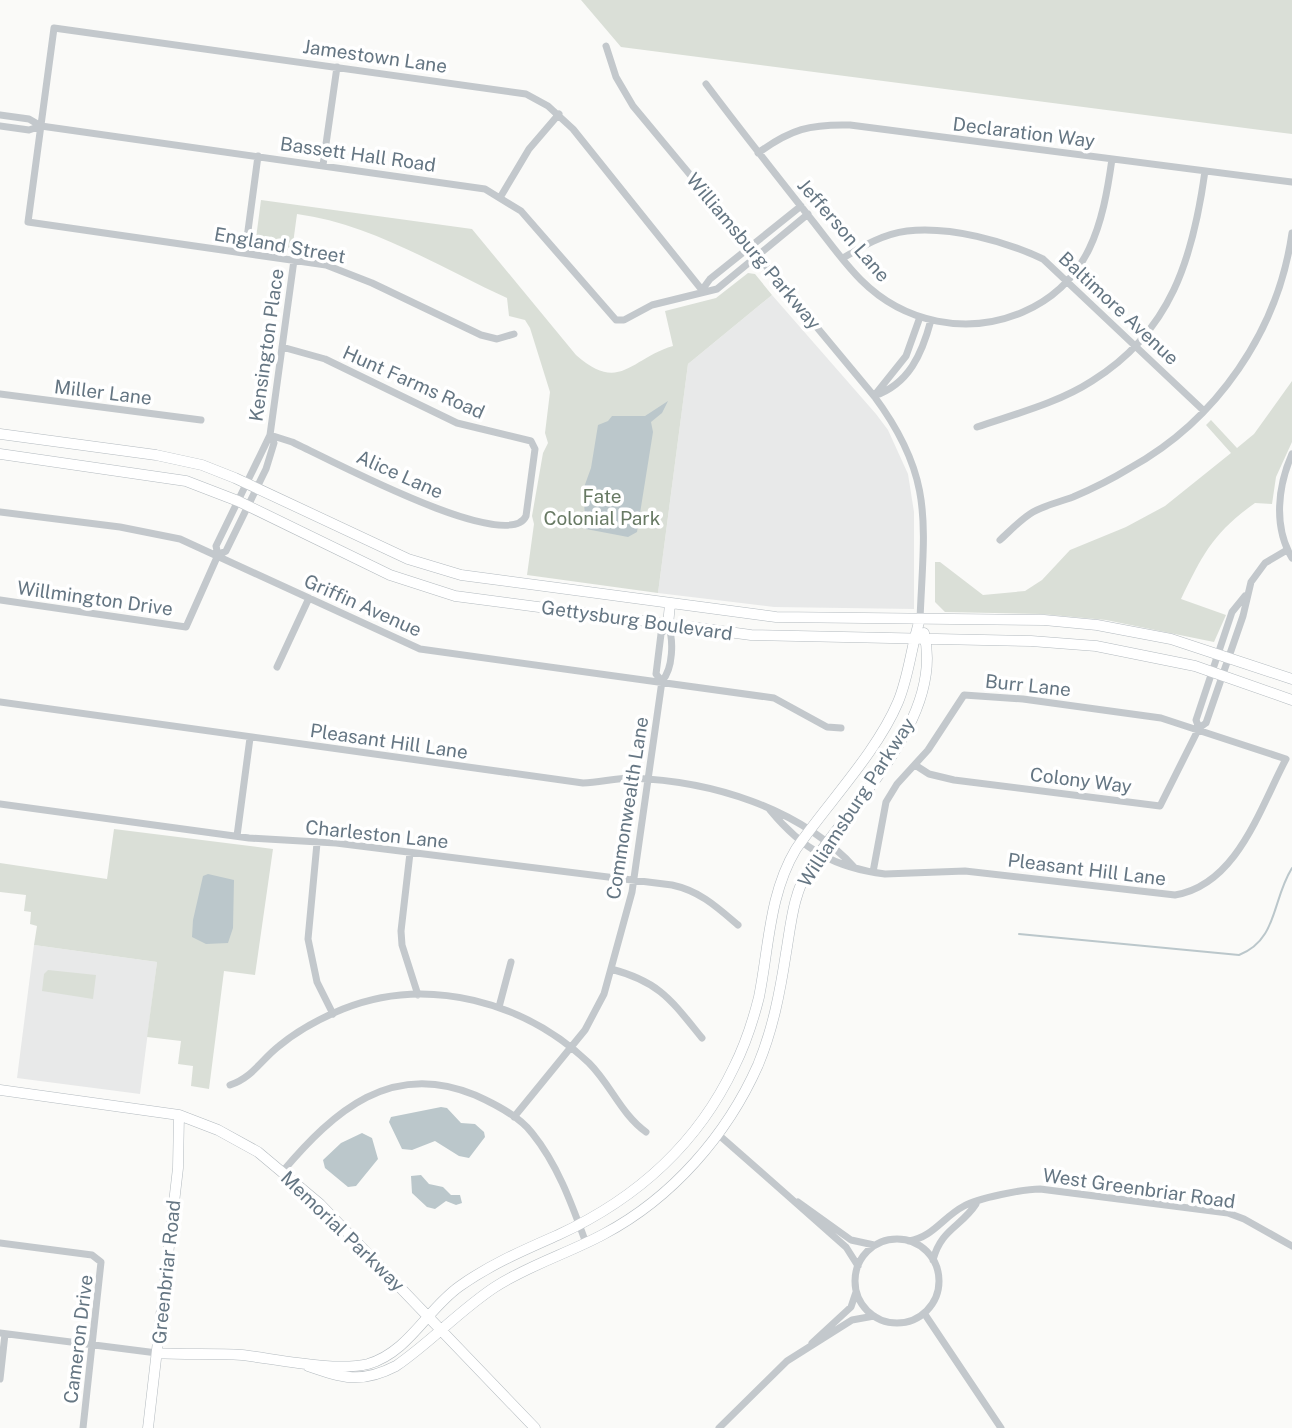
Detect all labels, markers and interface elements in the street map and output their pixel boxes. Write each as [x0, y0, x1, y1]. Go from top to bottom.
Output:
street label: Jamestown Lane [301, 35, 449, 77]
street label: Declaration Way [952, 112, 1096, 152]
street label: Bassett Hall Road [279, 132, 437, 176]
street label: Williamsburg Parkway [682, 168, 826, 334]
street label: Jefferson Lane [793, 174, 895, 286]
street label: England Street [213, 223, 347, 267]
street label: Baltimore Avenue [1055, 247, 1183, 369]
street label: Kensington Place [244, 267, 288, 423]
street label: Hunt Farms Road [340, 341, 488, 423]
street label: Miller Lane [53, 375, 153, 409]
street label: Alice Lane [353, 445, 447, 503]
park label: Fate Colonial Park [544, 485, 661, 529]
street label: Griffin Avenue [301, 569, 425, 641]
street label: Willmington Drive [16, 576, 174, 620]
street label: Gettysburg Boulevard [540, 596, 734, 644]
street label: Burr Lane [984, 670, 1072, 700]
street label: Williamsburg Parkway [793, 713, 919, 891]
street label: Commonwealth Lane [602, 715, 652, 901]
street label: Pleasant Hill Lane [309, 719, 469, 763]
street label: Colony Way [1029, 763, 1133, 797]
street label: Charleston Lane [304, 816, 450, 852]
street label: Pleasant Hill Lane [1007, 848, 1167, 890]
street label: West Greenbriar Road [1041, 1164, 1237, 1212]
street label: Memorial Parkway [277, 1166, 409, 1296]
street label: Greenbriar Road [147, 1199, 185, 1345]
street label: Cameron Drive [59, 1273, 97, 1405]

